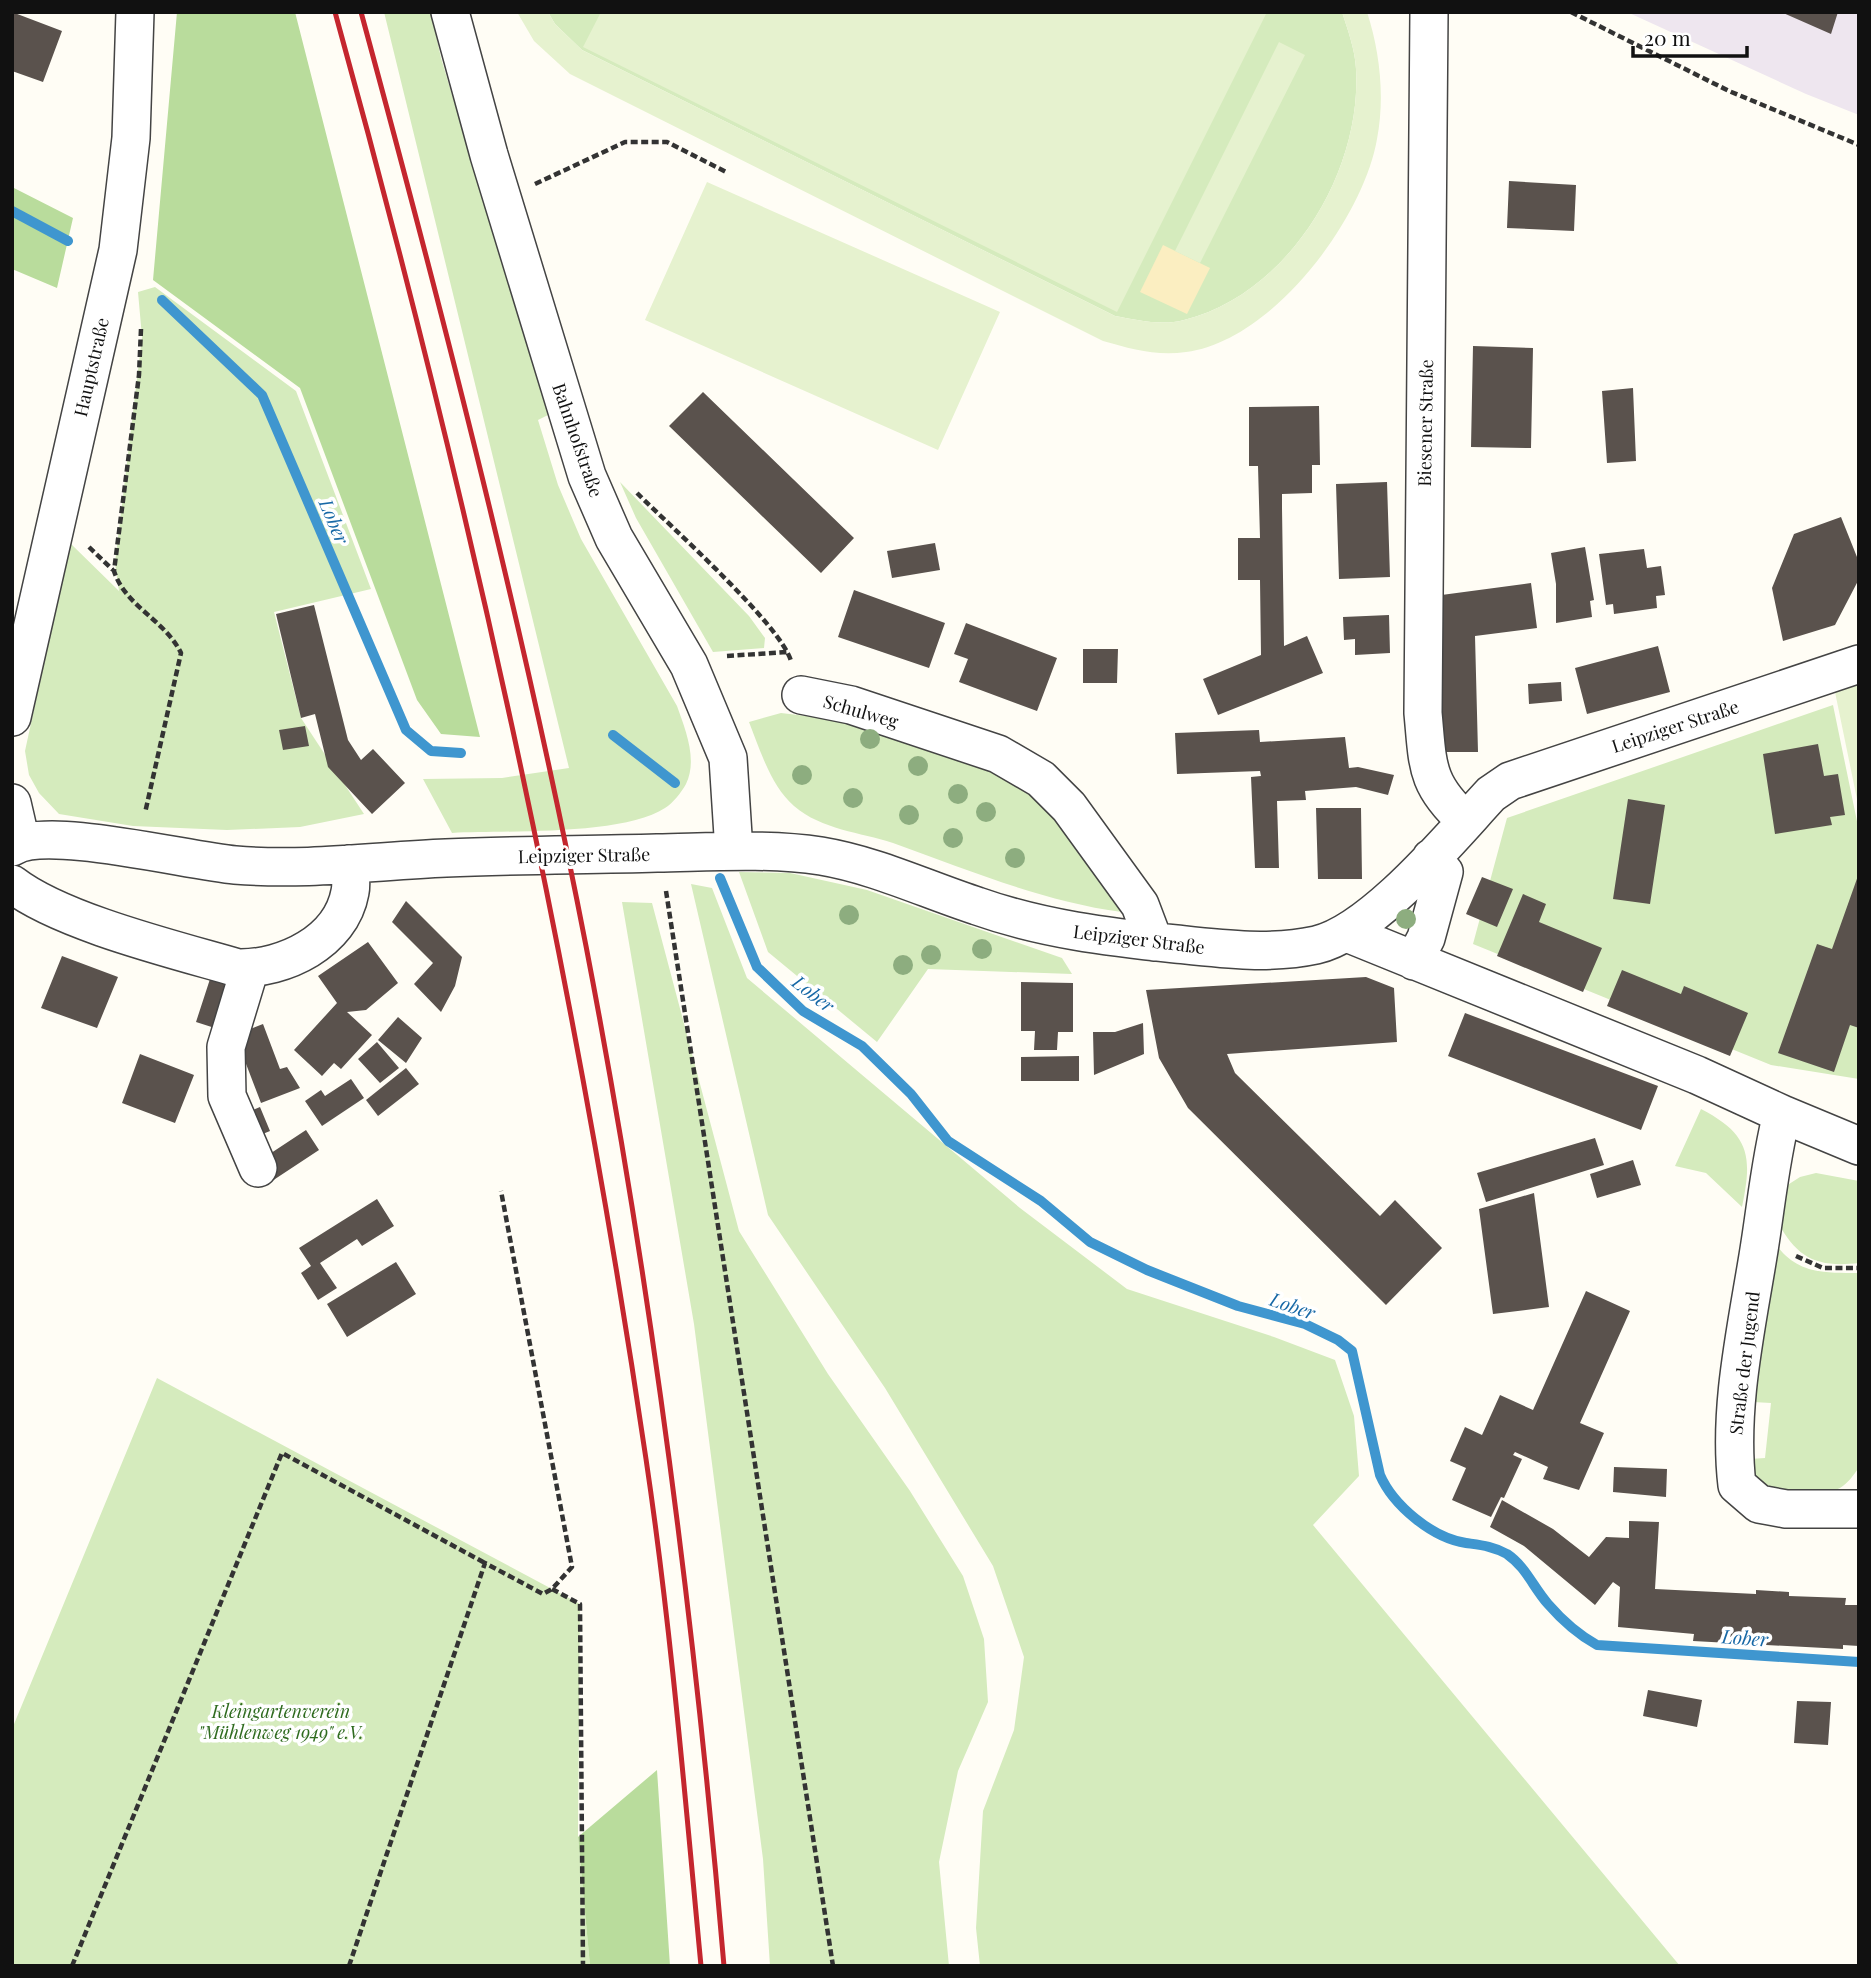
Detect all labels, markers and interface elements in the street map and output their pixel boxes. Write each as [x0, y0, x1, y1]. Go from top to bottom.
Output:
scale bar [1633, 14, 1747, 58]
text: 20 m [1644, 23, 1691, 51]
street label: Hauptstraße [68, 315, 114, 419]
street label: Biesener Straße [1412, 359, 1438, 487]
street label: Bahnhofstraße [547, 380, 609, 500]
water label: Lober [314, 494, 356, 548]
street label: Schulweg [821, 689, 902, 733]
street label: Leipziger Straße [1608, 694, 1742, 758]
street label: Leipziger Straße [518, 842, 650, 868]
street label: Leipziger Straße [1072, 919, 1206, 959]
water label: Lober [787, 968, 841, 1018]
water label: Lober [1266, 1285, 1320, 1325]
street label: Straße der Jugend [1723, 1289, 1765, 1436]
water label: Lober [1720, 1622, 1770, 1652]
park label: Kleingartenverein "Mühlenweg 1949" e.V. [198, 1699, 364, 1744]

